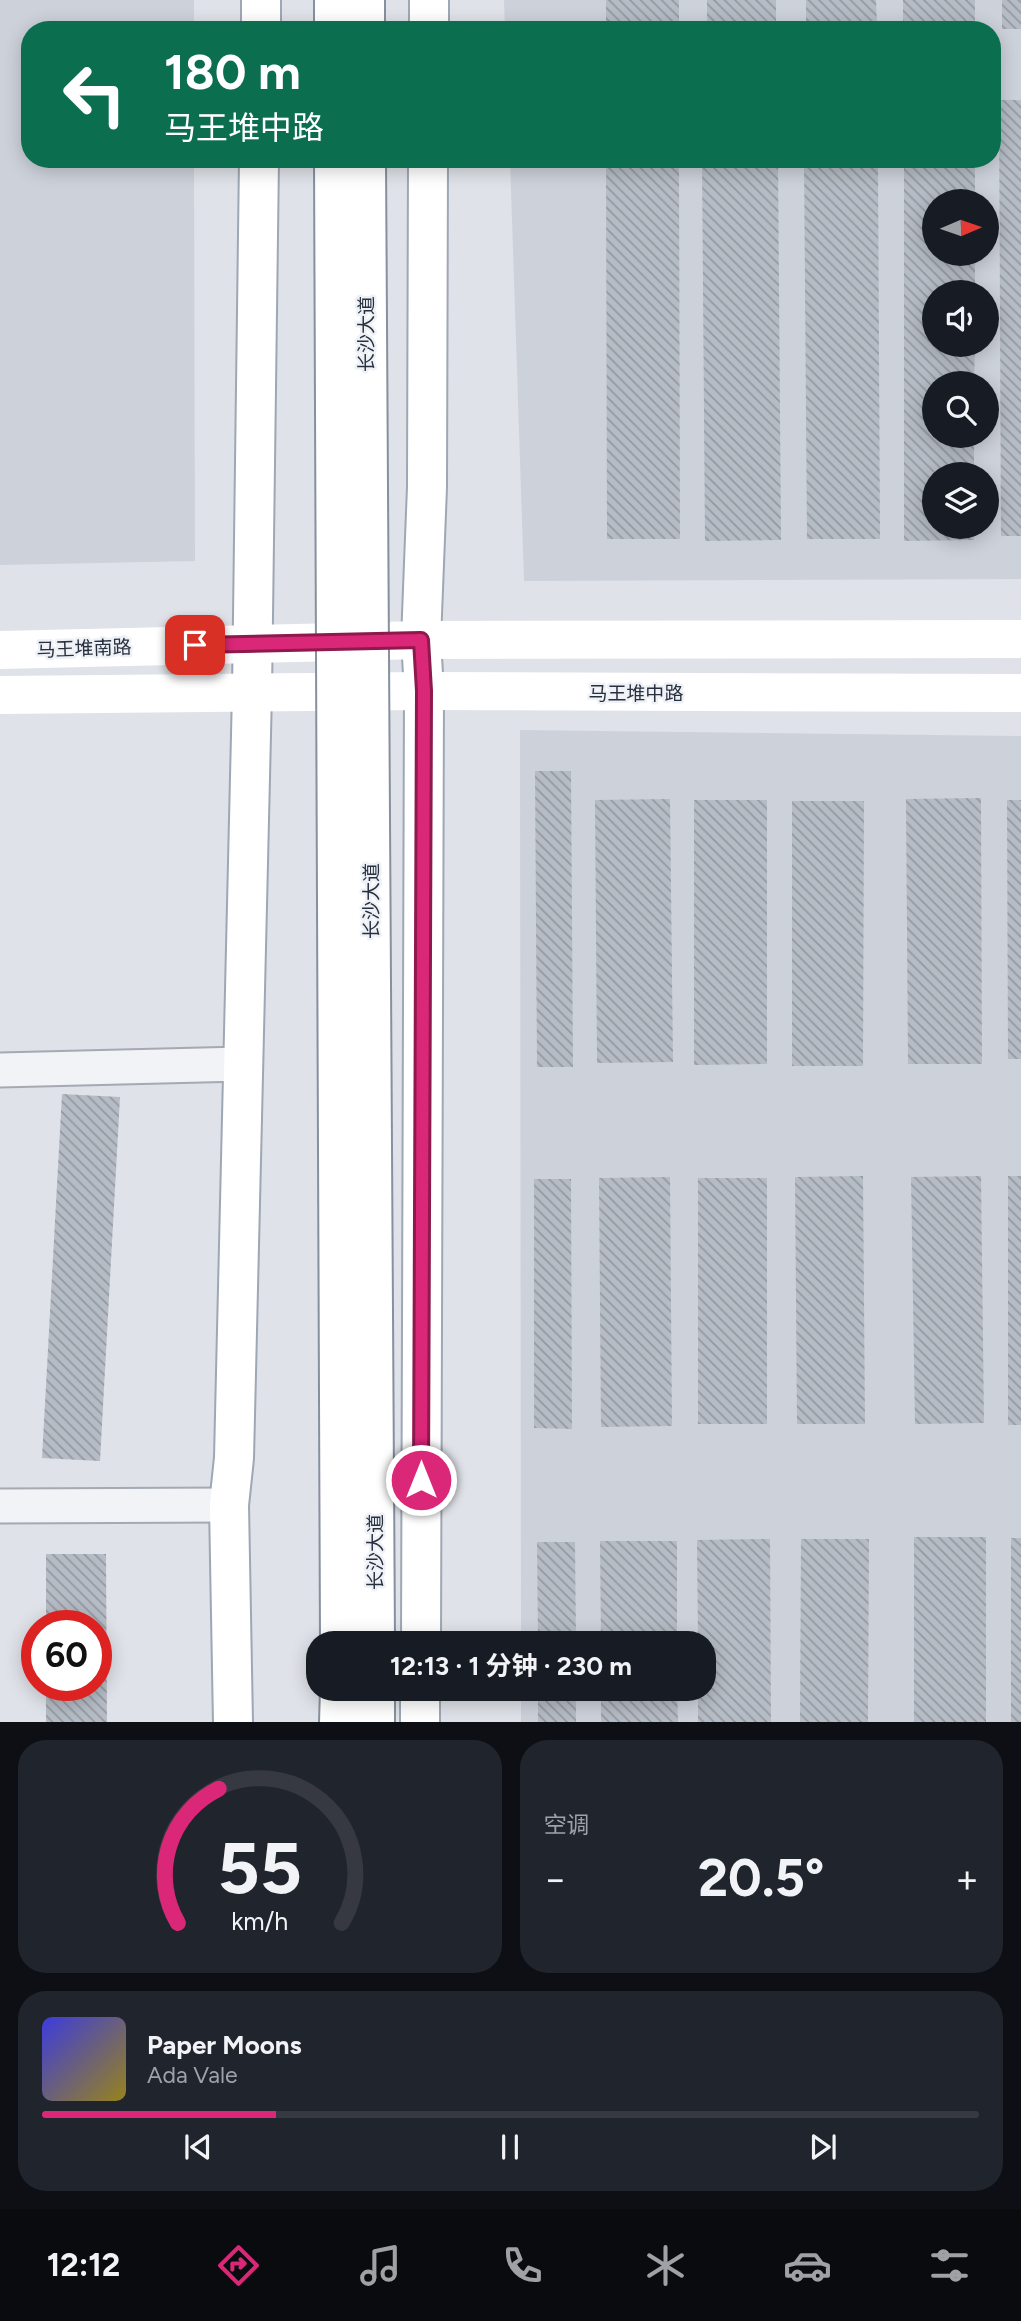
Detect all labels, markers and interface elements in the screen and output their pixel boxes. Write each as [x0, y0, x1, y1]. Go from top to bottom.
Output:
text: 180 m [164, 42, 301, 101]
icon: left [49, 49, 140, 140]
text: 马王堆中路 [164, 109, 324, 147]
north arrow [922, 189, 999, 266]
map controls [922, 189, 999, 539]
button: sound [922, 280, 999, 357]
street label: 长沙大道 [355, 296, 378, 372]
button: search [922, 371, 999, 448]
button: layers [922, 462, 999, 539]
pin [165, 615, 225, 675]
icon: arrive [176, 626, 214, 664]
street label: 马王堆南路 [36, 635, 132, 662]
street label: 马王堆中路 [588, 682, 684, 705]
street label: 长沙大道 [360, 863, 383, 939]
position arrow [384, 1443, 458, 1517]
street label: 长沙大道 [364, 1514, 387, 1590]
speed limit sign: 60 [21, 1610, 112, 1701]
text: 12:13 · 1 分钟 · 230 m [390, 1650, 632, 1682]
text: 空调 [544, 1811, 590, 1839]
text: 55 [217, 1824, 302, 1911]
text: 20.5° [698, 1847, 825, 1909]
text: − [544, 1856, 567, 1902]
text: + [955, 1856, 979, 1902]
text: km/h [231, 1905, 288, 1935]
text: Paper Moons [147, 2029, 302, 2061]
text: Ada Vale [147, 2061, 238, 2089]
icon: previous [179, 2128, 217, 2166]
icon: pause [491, 2128, 529, 2166]
icon: next [804, 2128, 842, 2166]
icon: directions [214, 2241, 263, 2290]
icon: music [356, 2241, 405, 2290]
icon: phone [498, 2241, 547, 2290]
icon: climate [641, 2241, 690, 2290]
icon: car [783, 2241, 832, 2290]
icon: filters [925, 2241, 974, 2290]
text: 12:12 [47, 2246, 120, 2284]

